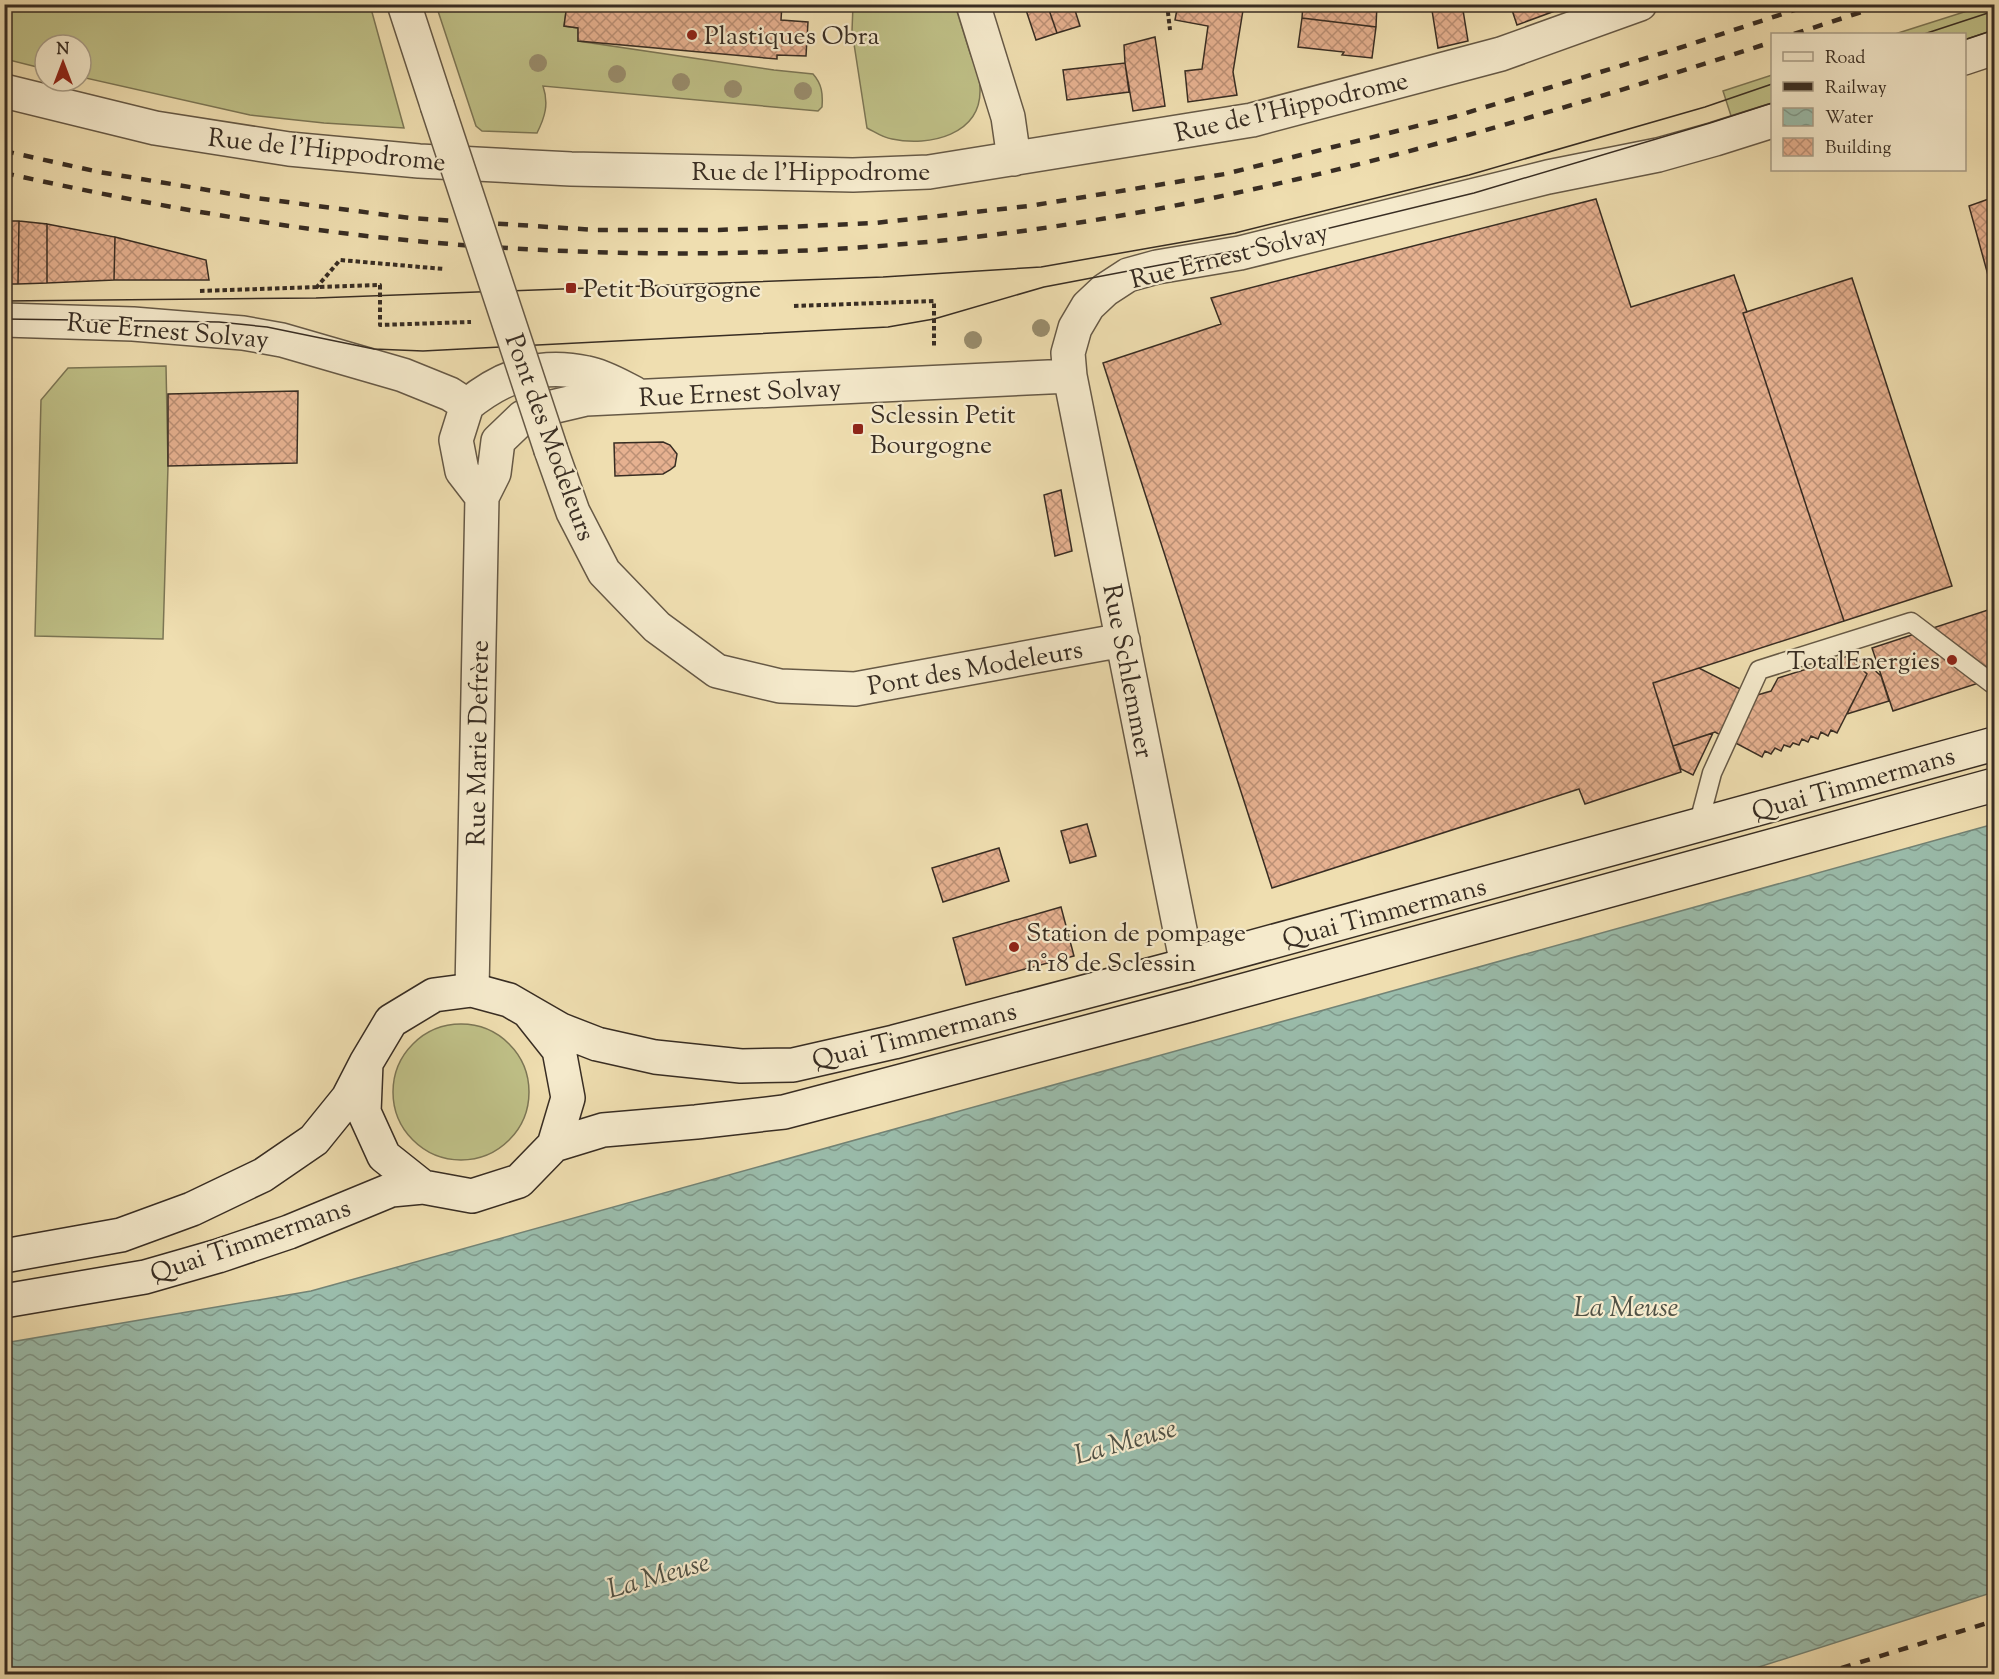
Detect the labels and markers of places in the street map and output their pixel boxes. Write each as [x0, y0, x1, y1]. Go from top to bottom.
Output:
place label: Plastiques Obra [704, 19, 880, 56]
marker: Plastiques Obra [685, 28, 699, 42]
place label: Petit Bourgogne [583, 272, 761, 309]
marker: Petit Bourgogne [564, 281, 578, 295]
place label: Sclessin Petit Bourgogne [870, 398, 1016, 465]
marker: Sclessin Petit Bourgogne [851, 422, 865, 436]
place label: TotalEnergies [1787, 644, 1940, 681]
marker: TotalEnergies [1945, 653, 1959, 667]
place label: Station de pompage n°18 de Sclessin [1026, 916, 1246, 983]
marker: Station de pompage n°18 de Sclessin [1007, 940, 1021, 954]

